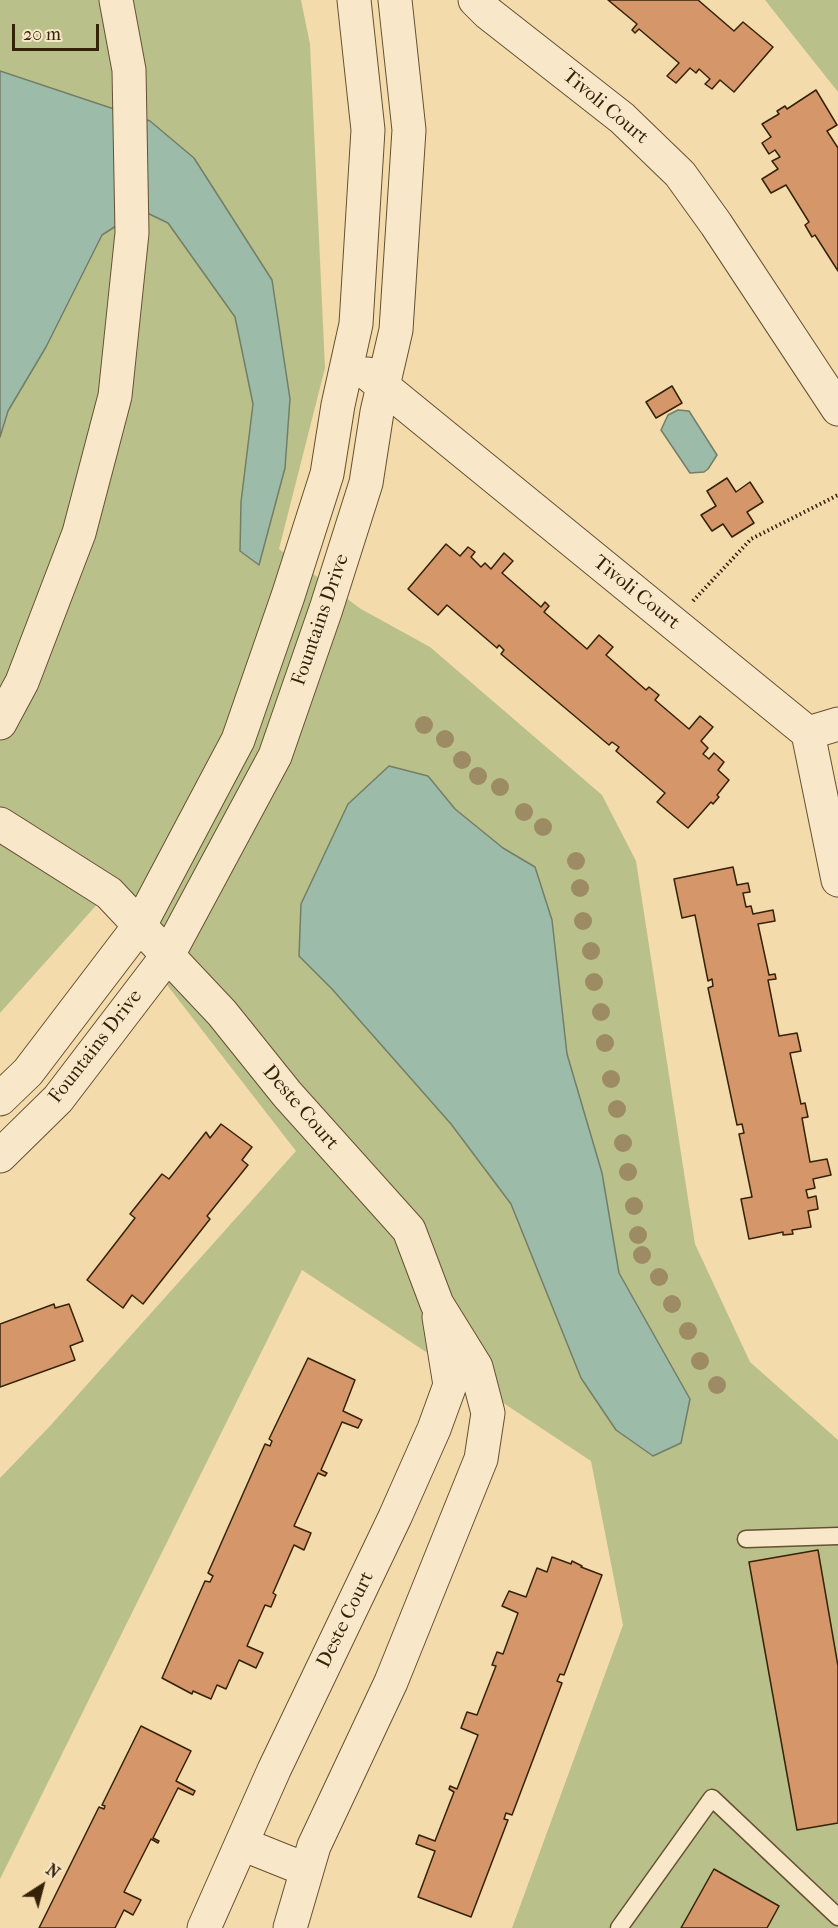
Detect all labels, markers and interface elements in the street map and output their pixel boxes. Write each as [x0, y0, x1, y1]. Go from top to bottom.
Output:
scale bar [15, 12, 102, 50]
text: 20 m [23, 24, 61, 45]
street label: Tivoli Court [557, 64, 653, 150]
street label: Fountains Drive [287, 551, 355, 689]
street label: Tivoli Court [588, 551, 684, 635]
street label: Fountains Drive [44, 985, 148, 1109]
street label: Deste Court [257, 1061, 343, 1155]
street label: Deste Court [312, 1568, 380, 1672]
north arrow [12, 1856, 72, 1916]
text: N [42, 1860, 63, 1882]

